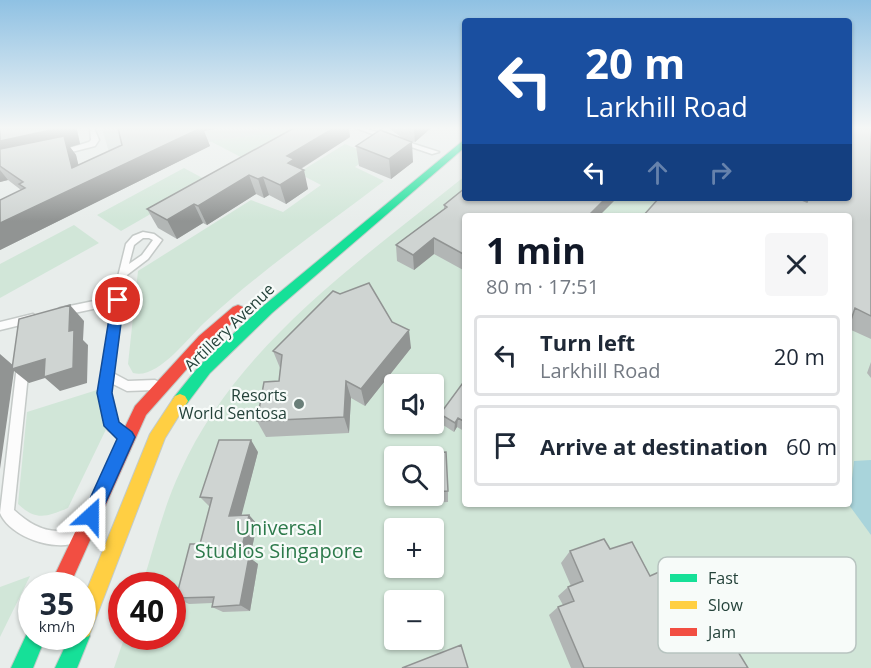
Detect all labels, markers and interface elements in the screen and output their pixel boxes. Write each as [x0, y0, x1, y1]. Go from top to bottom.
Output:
text: 20 m [585, 34, 685, 91]
icon: left [486, 42, 564, 120]
text: Larkhill Road [585, 88, 748, 125]
icon: left [578, 156, 611, 189]
icon: ahead [641, 156, 674, 189]
icon: right [704, 156, 737, 189]
text: 1 min [486, 226, 586, 275]
button: close [765, 233, 828, 296]
text: 80 m · 17:51 [486, 273, 599, 300]
pin [92, 274, 143, 325]
street label: Artillery Avenue [179, 278, 279, 376]
icon: arrive [101, 283, 134, 316]
text: Turn left [540, 327, 635, 357]
icon: left [489, 339, 522, 372]
text: 20 m [774, 341, 825, 371]
text: Larkhill Road [540, 357, 661, 384]
map controls [384, 374, 444, 650]
button: sound [384, 374, 444, 434]
place label: Resorts World Sentosa [179, 384, 287, 424]
marker: Resorts World Sentosa [292, 397, 306, 411]
icon: arrive [489, 429, 522, 462]
text: Arrive at destination [540, 431, 768, 461]
text: 60 m [786, 431, 837, 461]
button: search [384, 446, 444, 506]
position arrow [59, 484, 123, 548]
park label: Universal Studios Singapore [195, 514, 363, 564]
button: + [384, 518, 444, 578]
legend [658, 557, 856, 653]
text: Fast [708, 567, 739, 589]
speed limit sign: 40 [108, 572, 186, 650]
text: 35 [40, 583, 74, 624]
button: − [384, 590, 444, 650]
text: Slow [708, 594, 743, 616]
text: km/h [39, 616, 75, 636]
text: Jam [706, 621, 736, 643]

